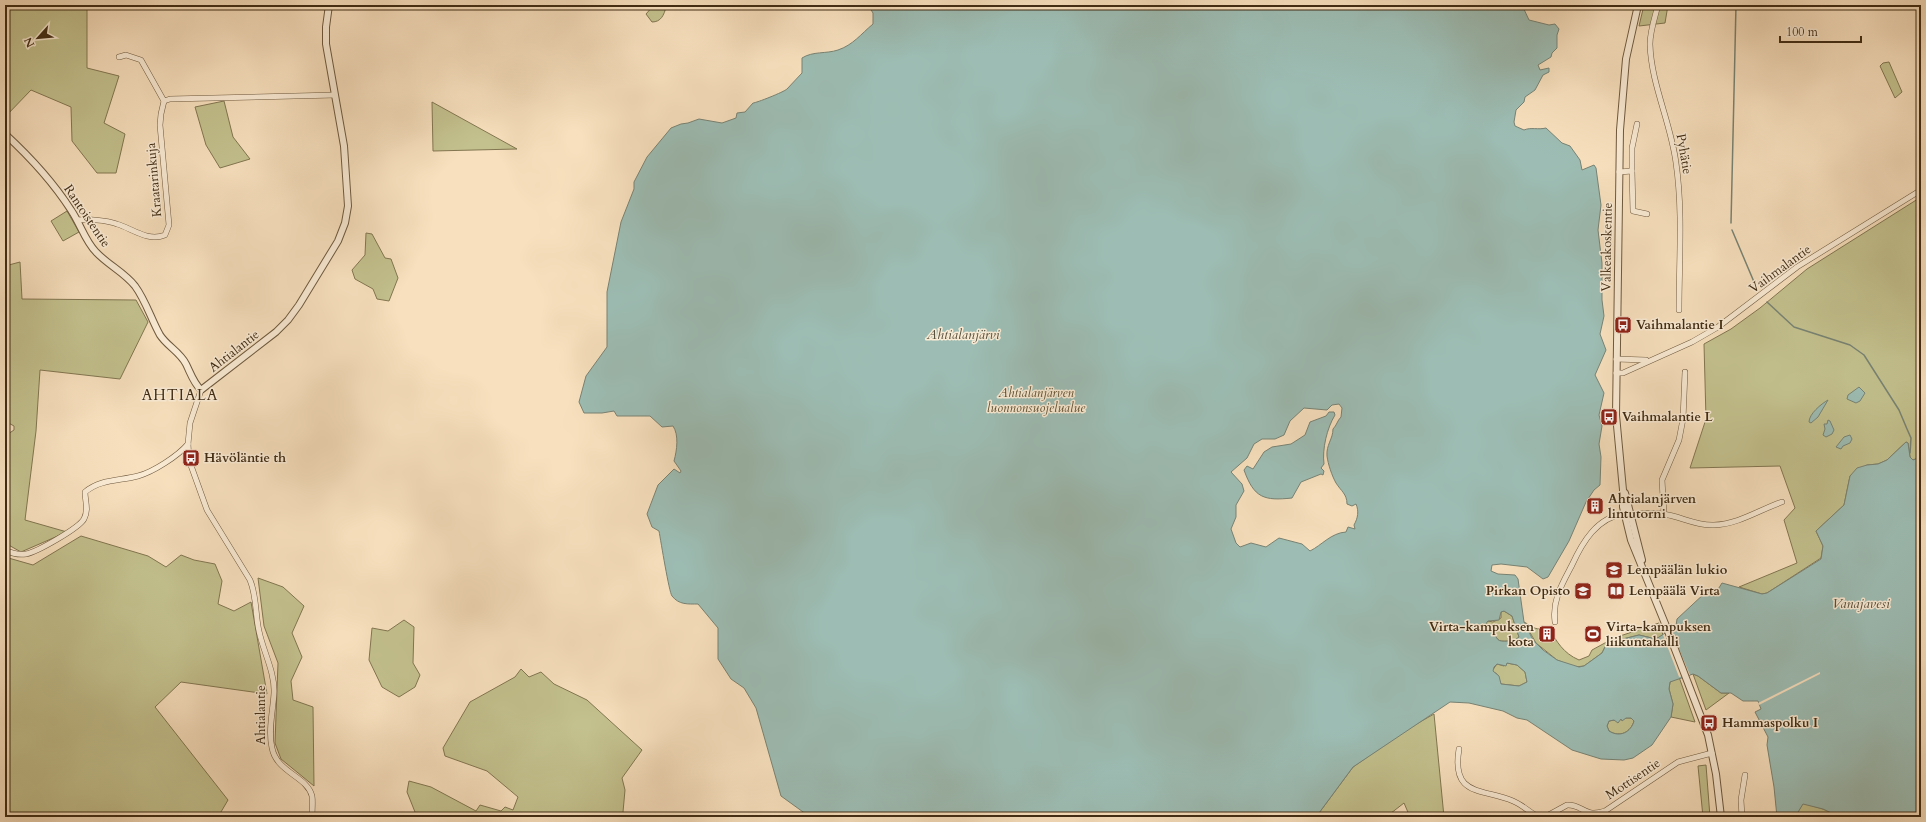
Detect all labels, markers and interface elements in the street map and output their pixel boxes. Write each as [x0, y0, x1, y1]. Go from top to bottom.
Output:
north arrow [18, 18, 58, 58]
scale bar [1780, 18, 1861, 44]
text: 100 m [1786, 24, 1819, 40]
text: N [20, 34, 38, 50]
street label: Pyhätie [1672, 132, 1696, 176]
street label: Kraatarinkuja [142, 142, 166, 218]
street label: Rantoistentie [59, 181, 115, 251]
street label: Valkeakoskentie [1597, 202, 1617, 292]
street label: Vaihmalantie [1745, 240, 1815, 298]
bus stop icon: Vaihmalantie I [1613, 315, 1633, 335]
place label: Vaihmalantie I [1636, 316, 1723, 334]
street label: Ahtialantie [205, 325, 263, 376]
water label: Ahtialanjärvi [926, 325, 1000, 344]
park label: Ahtialanjärven luonnonsuojelualue [987, 384, 1086, 417]
district label: AHTIALA [142, 385, 218, 405]
bus stop icon: Vaihmalantie L [1599, 407, 1619, 427]
place label: Vaihmalantie L [1622, 408, 1713, 426]
bus stop icon: Hävöläntie th [181, 448, 201, 468]
place label: Hävöläntie th [204, 449, 286, 467]
place label: Ahtialanjärven lintutorni [1608, 490, 1697, 523]
building icon: Ahtialanjärven lintutorni [1585, 496, 1605, 516]
school or university icon: Lempäälän lukio [1604, 560, 1624, 580]
place label: Lempäälän lukio [1627, 561, 1728, 579]
school or university icon: Pirkan Opisto [1573, 581, 1593, 601]
library icon: Lempäälä Virta [1606, 581, 1626, 601]
place label: Pirkan Opisto [1486, 582, 1570, 600]
place label: Lempäälä Virta [1629, 582, 1721, 600]
water label: Vanajavesi [1832, 594, 1890, 613]
place label: Virta-kampuksen kota [1429, 618, 1535, 651]
place label: Virta-kampuksen liikuntahalli [1606, 618, 1712, 651]
building icon: Virta-kampuksen kota [1537, 624, 1557, 644]
sports icon: Virta-kampuksen liikuntahalli [1583, 624, 1603, 644]
street label: Ahtialantie [252, 685, 270, 745]
bus stop icon: Hammaspolku I [1699, 713, 1719, 733]
place label: Hammaspolku I [1722, 714, 1818, 732]
street label: Mottisentie [1602, 754, 1664, 804]

